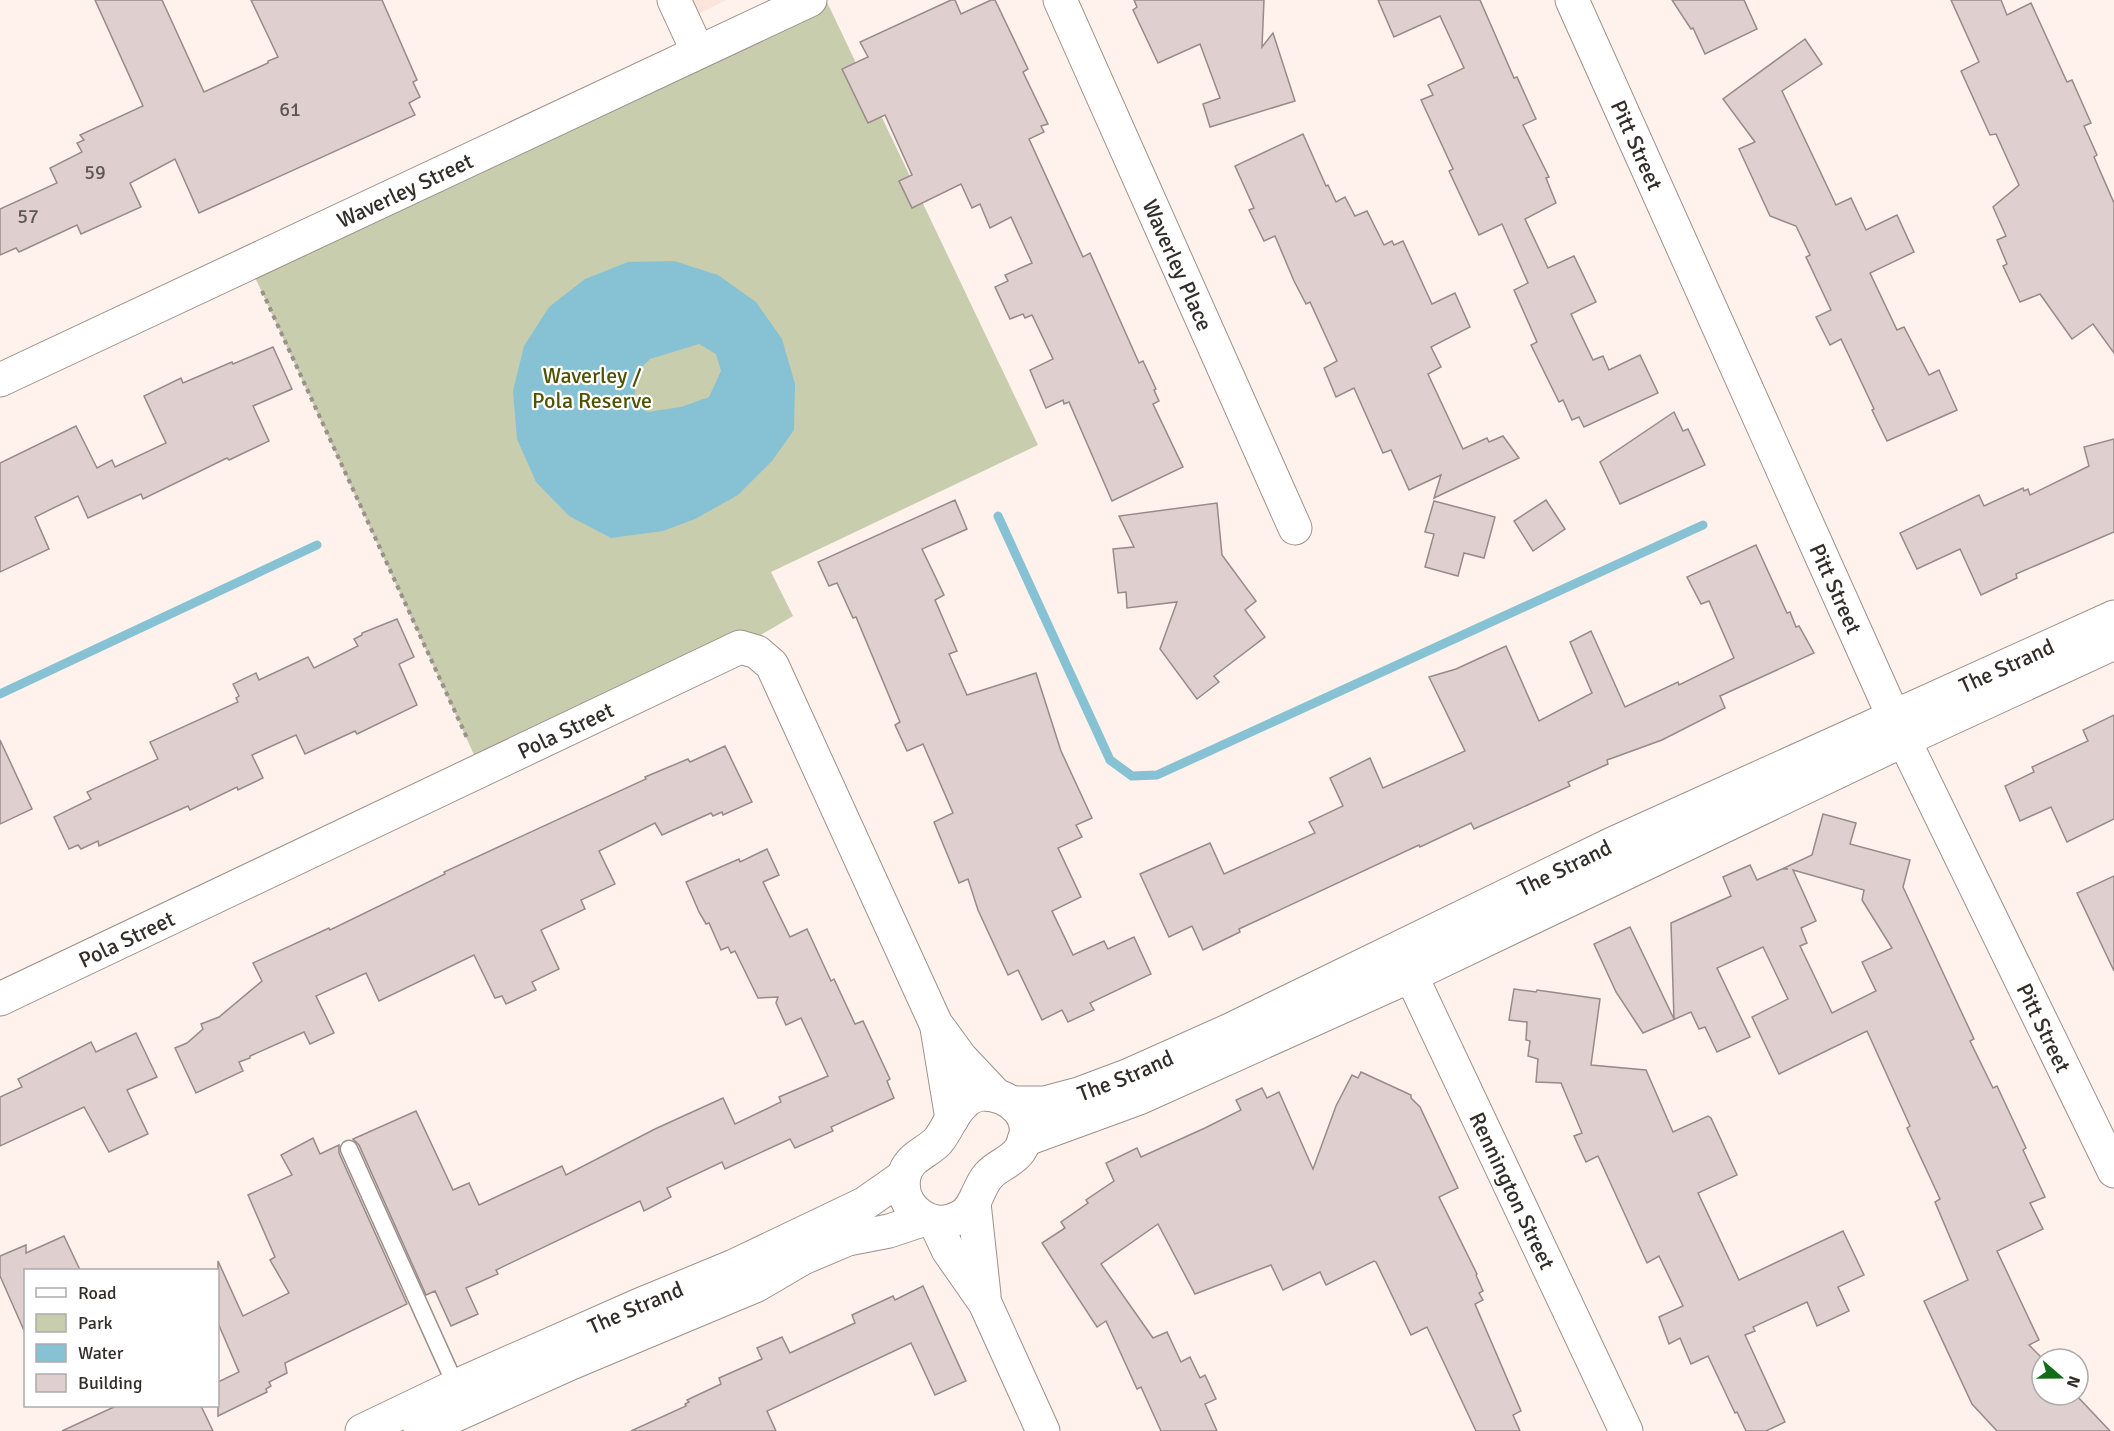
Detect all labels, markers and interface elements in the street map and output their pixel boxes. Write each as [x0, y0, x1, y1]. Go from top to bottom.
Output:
street label: Pitt Street [1605, 96, 1669, 195]
house number: 61 [279, 97, 301, 122]
street label: Waverley Street [333, 147, 477, 234]
house number: 59 [84, 160, 106, 185]
street label: Waverley Place [1136, 195, 1218, 335]
house number: 57 [17, 204, 39, 229]
park label: Waverley / Pola Reserve [532, 362, 652, 414]
street label: Pitt Street [1804, 539, 1868, 638]
street label: The Strand [1955, 633, 2058, 699]
street label: Pola Street [513, 696, 618, 765]
street label: The Strand [1513, 833, 1616, 902]
street label: Pola Street [74, 905, 179, 974]
street label: Pitt Street [2011, 979, 2077, 1077]
street label: The Strand [1074, 1044, 1178, 1107]
street label: Rennington Street [1463, 1108, 1561, 1274]
legend [24, 1269, 219, 1407]
street label: The Strand [583, 1275, 687, 1340]
text: Road [78, 1282, 117, 1304]
text: Park [78, 1312, 113, 1334]
text: Water [78, 1342, 124, 1364]
north arrow [2030, 1347, 2090, 1407]
text: Building [78, 1372, 142, 1394]
text: N [2062, 1373, 2084, 1390]

